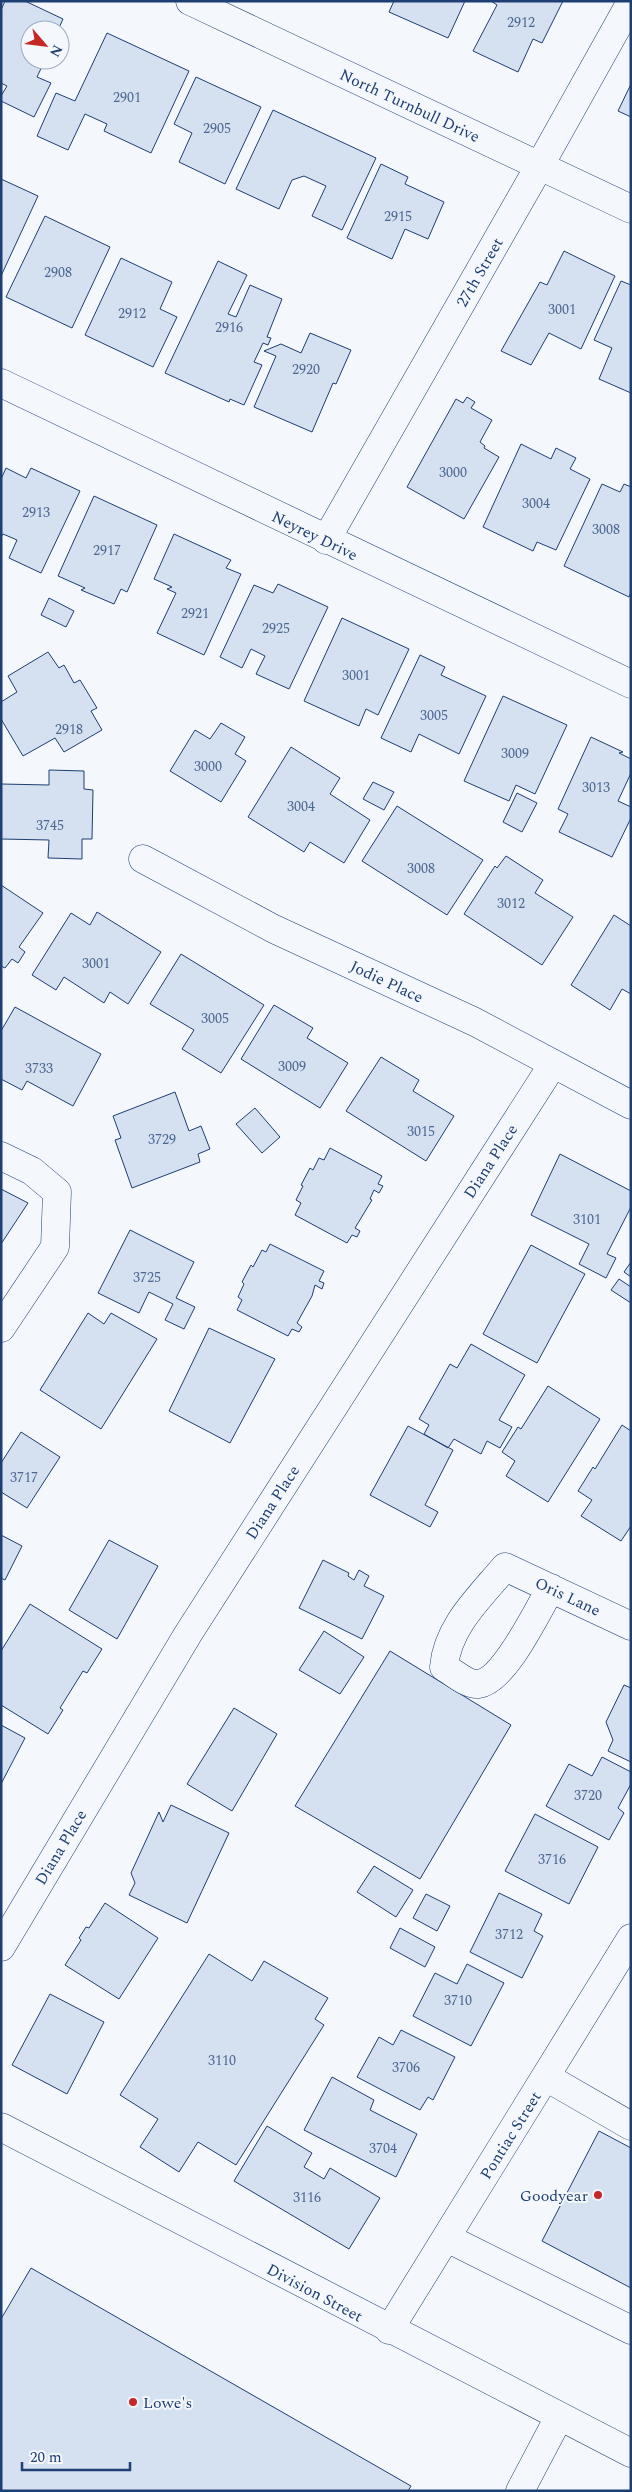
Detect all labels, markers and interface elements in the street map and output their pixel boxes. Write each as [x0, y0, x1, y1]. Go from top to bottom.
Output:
house number: 2912 [507, 12, 535, 33]
north arrow [20, 20, 70, 70]
text: N [44, 41, 68, 61]
street label: North Turnbull Drive [335, 63, 484, 149]
house number: 2901 [113, 87, 141, 108]
house number: 2905 [203, 118, 231, 139]
house number: 2915 [384, 206, 412, 227]
street label: 27th Street [450, 233, 510, 312]
house number: 2908 [44, 262, 72, 283]
house number: 3001 [548, 299, 576, 320]
house number: 2912 [118, 303, 146, 324]
house number: 2916 [215, 317, 243, 338]
house number: 2920 [292, 359, 320, 380]
house number: 3000 [439, 462, 467, 483]
house number: 3004 [522, 493, 550, 514]
house number: 2913 [22, 502, 50, 523]
street label: Neyrey Drive [267, 505, 362, 567]
house number: 3008 [592, 519, 620, 540]
house number: 2917 [93, 540, 121, 561]
house number: 2921 [181, 603, 209, 624]
house number: 2925 [262, 618, 290, 639]
house number: 3001 [342, 665, 370, 686]
house number: 3005 [420, 705, 448, 726]
house number: 2918 [55, 719, 83, 740]
house number: 3009 [501, 743, 529, 764]
house number: 3000 [194, 756, 222, 777]
house number: 3013 [582, 777, 610, 798]
house number: 3004 [287, 796, 315, 817]
house number: 3745 [36, 815, 64, 836]
house number: 3008 [407, 858, 435, 879]
house number: 3012 [497, 893, 525, 914]
house number: 3001 [82, 953, 110, 974]
street label: Jodie Place [346, 954, 427, 1009]
house number: 3005 [201, 1008, 229, 1029]
house number: 3009 [278, 1056, 306, 1077]
house number: 3733 [25, 1058, 53, 1079]
street label: Diana Place [458, 1120, 524, 1203]
house number: 3015 [407, 1121, 435, 1142]
house number: 3729 [148, 1129, 176, 1150]
house number: 3101 [573, 1209, 601, 1230]
house number: 3725 [133, 1267, 161, 1288]
street label: Diana Place [240, 1461, 306, 1544]
house number: 3717 [10, 1467, 38, 1488]
street label: Oris Lane [531, 1571, 604, 1623]
house number: 3720 [574, 1785, 602, 1806]
street label: Diana Place [29, 1805, 93, 1890]
house number: 3716 [538, 1849, 566, 1870]
house number: 3712 [495, 1924, 523, 1945]
house number: 3710 [444, 1990, 472, 2011]
house number: 3110 [208, 2050, 236, 2071]
house number: 3706 [392, 2057, 420, 2078]
street label: Pontiac Street [474, 2086, 548, 2184]
house number: 3704 [369, 2138, 397, 2159]
place label: Goodyear [520, 2184, 588, 2208]
house number: 3116 [293, 2187, 321, 2208]
marker: Goodyear [592, 2189, 604, 2201]
street label: Division Street [262, 2257, 367, 2329]
place label: Lowe's [143, 2391, 192, 2415]
marker: Lowe's [127, 2396, 139, 2408]
scale bar [22, 2440, 130, 2472]
text: 20 m [30, 2446, 62, 2469]

